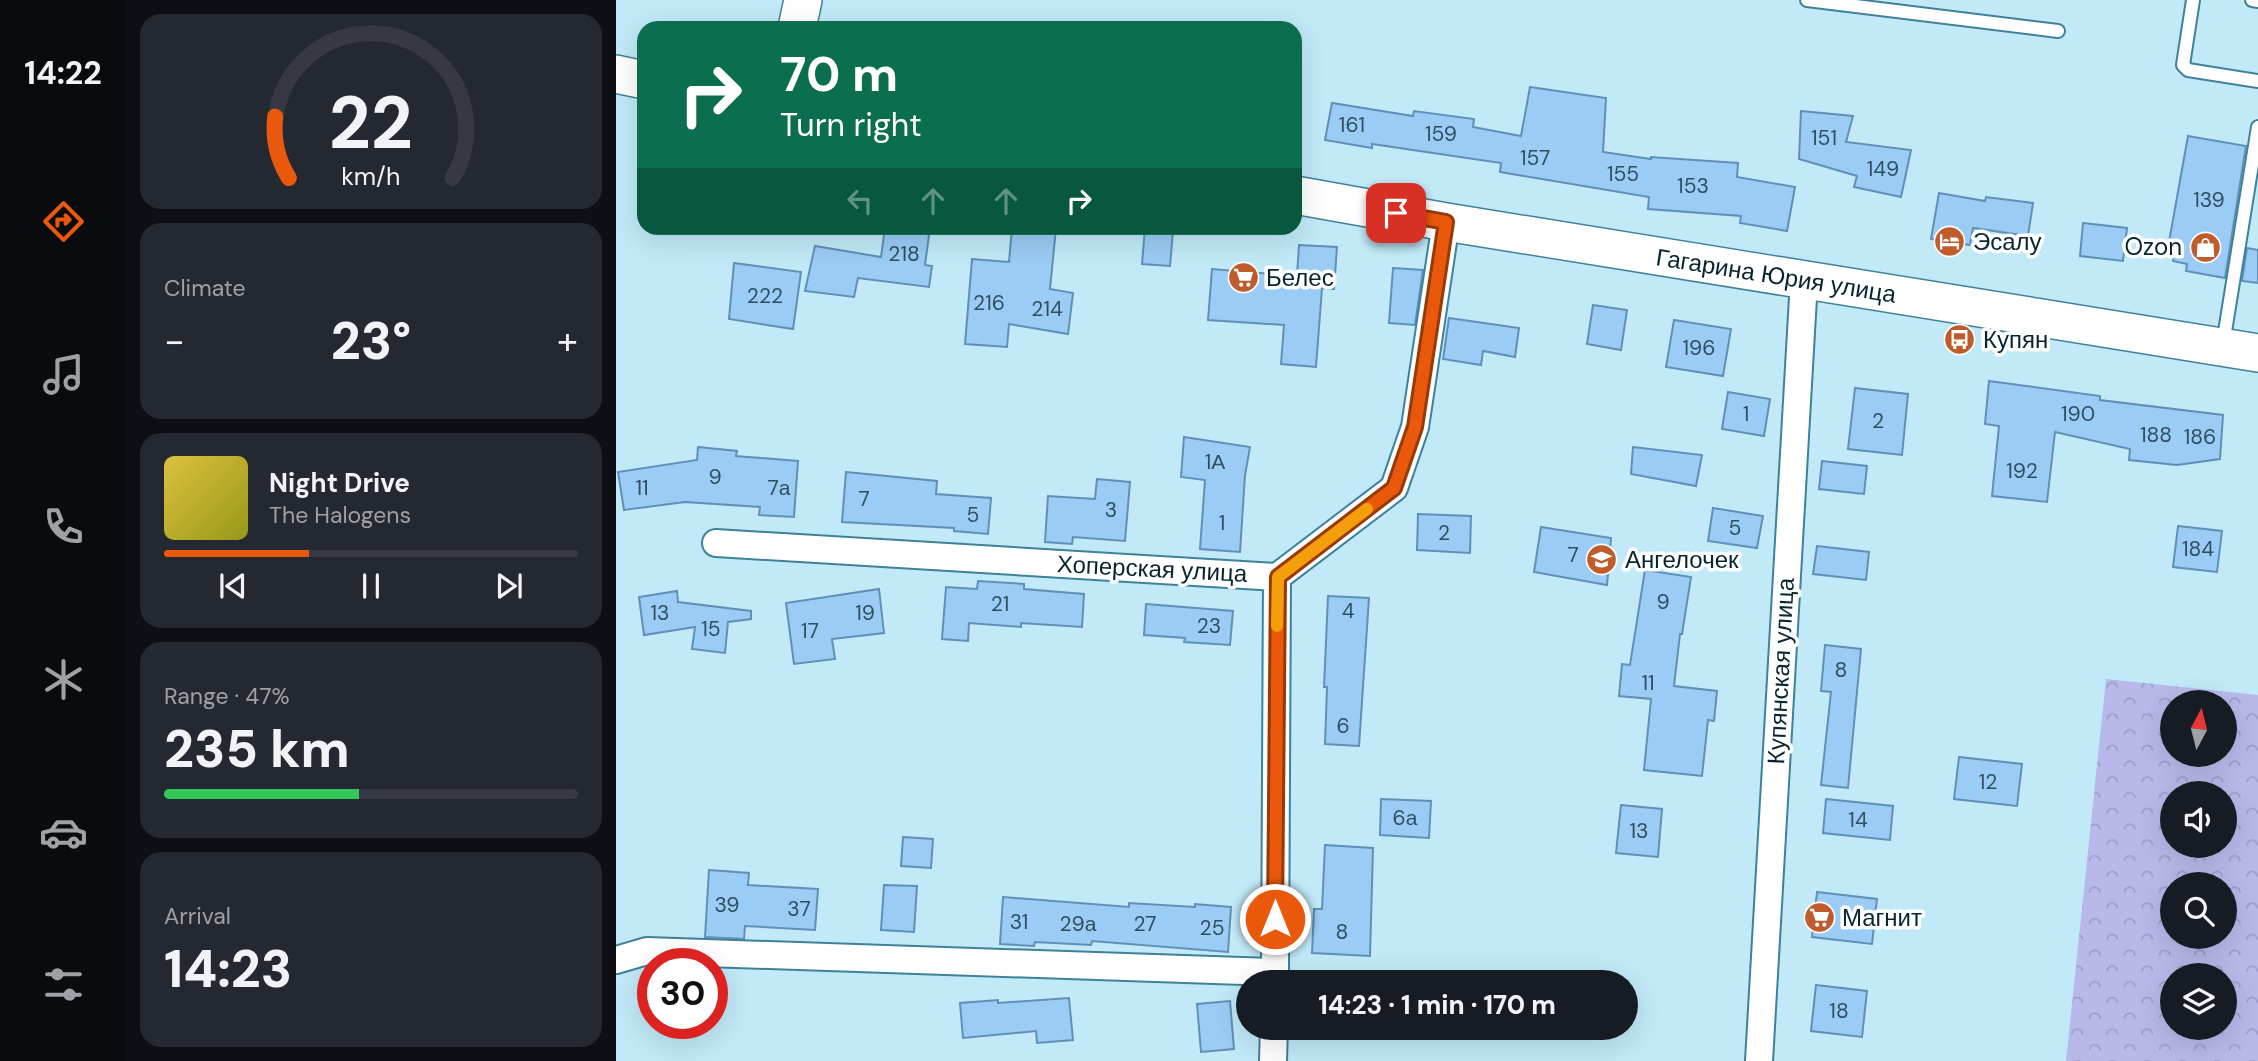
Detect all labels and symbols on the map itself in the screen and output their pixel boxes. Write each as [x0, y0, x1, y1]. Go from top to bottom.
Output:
house number: 161 [1339, 111, 1365, 139]
house number: 159 [1425, 120, 1457, 148]
house number: 151 [1811, 124, 1837, 152]
house number: 157 [1520, 144, 1550, 172]
house number: 149 [1867, 155, 1899, 183]
house number: 155 [1607, 160, 1639, 188]
house number: 153 [1677, 172, 1709, 200]
pin [1366, 183, 1426, 243]
house number: 139 [2193, 186, 2225, 214]
hotel icon: Эсалу [1933, 225, 1967, 259]
place label: Эсалу [1973, 226, 2042, 257]
shop icon: Ozon [2188, 230, 2222, 264]
place label: Ozon [2124, 231, 2182, 262]
house number: 218 [888, 240, 920, 268]
street label: Гагарина Юрия улица [1654, 241, 1899, 310]
supermarket icon: Белес [1226, 261, 1260, 295]
place label: Белес [1266, 262, 1334, 293]
house number: 222 [747, 282, 783, 310]
house number: 216 [973, 289, 1005, 317]
house number: 214 [1031, 295, 1063, 323]
bus stop icon: Купян [1943, 323, 1977, 357]
place label: Купян [1983, 324, 2048, 355]
house number: 196 [1683, 334, 1715, 362]
house number: 1 [1743, 400, 1749, 428]
house number: 190 [2061, 400, 2095, 428]
house number: 2 [1872, 407, 1884, 435]
house number: 188 [2140, 421, 2172, 449]
house number: 186 [2184, 423, 2216, 451]
house number: 1А [1205, 448, 1225, 476]
house number: 192 [2006, 457, 2038, 485]
house number: 9 [708, 463, 722, 491]
house number: 11 [635, 474, 649, 502]
house number: 7а [768, 474, 791, 502]
house number: 7 [858, 485, 870, 513]
house number: 3 [1105, 496, 1117, 524]
house number: 5 [967, 501, 979, 529]
house number: 1 [1219, 509, 1225, 537]
house number: 5 [1729, 514, 1741, 542]
house number: 2 [1438, 519, 1450, 547]
house number: 184 [2182, 535, 2214, 563]
house number: 7 [1567, 541, 1579, 569]
school or university icon: Ангелочек [1585, 543, 1619, 577]
place label: Ангелочек [1625, 544, 1739, 575]
street label: Хоперская улица [1056, 548, 1249, 589]
street label: Купянская улица [1760, 576, 1801, 765]
house number: 9 [1656, 588, 1670, 616]
house number: 21 [991, 590, 1009, 618]
house number: 4 [1342, 597, 1355, 625]
house number: 13 [651, 599, 669, 627]
house number: 19 [855, 599, 875, 627]
house number: 23 [1197, 612, 1221, 640]
house number: 15 [701, 615, 721, 643]
house number: 17 [801, 617, 819, 645]
house number: 8 [1835, 656, 1847, 684]
house number: 11 [1641, 669, 1655, 697]
north arrow [2160, 690, 2236, 766]
house number: 6 [1336, 712, 1350, 740]
house number: 12 [1979, 768, 1997, 796]
house number: 6а [1393, 804, 1418, 832]
house number: 14 [1848, 806, 1868, 834]
house number: 13 [1630, 817, 1648, 845]
position arrow [1238, 882, 1312, 956]
house number: 39 [715, 891, 740, 919]
house number: 37 [787, 895, 811, 923]
supermarket icon: Магнит [1802, 901, 1836, 935]
place label: Магнит [1842, 902, 1922, 933]
house number: 31 [1010, 908, 1028, 936]
house number: 29а [1060, 910, 1097, 938]
house number: 27 [1134, 910, 1156, 938]
house number: 25 [1200, 914, 1224, 942]
house number: 8 [1336, 918, 1348, 946]
speed limit sign: 30 [637, 948, 728, 1039]
house number: 18 [1829, 997, 1849, 1025]

